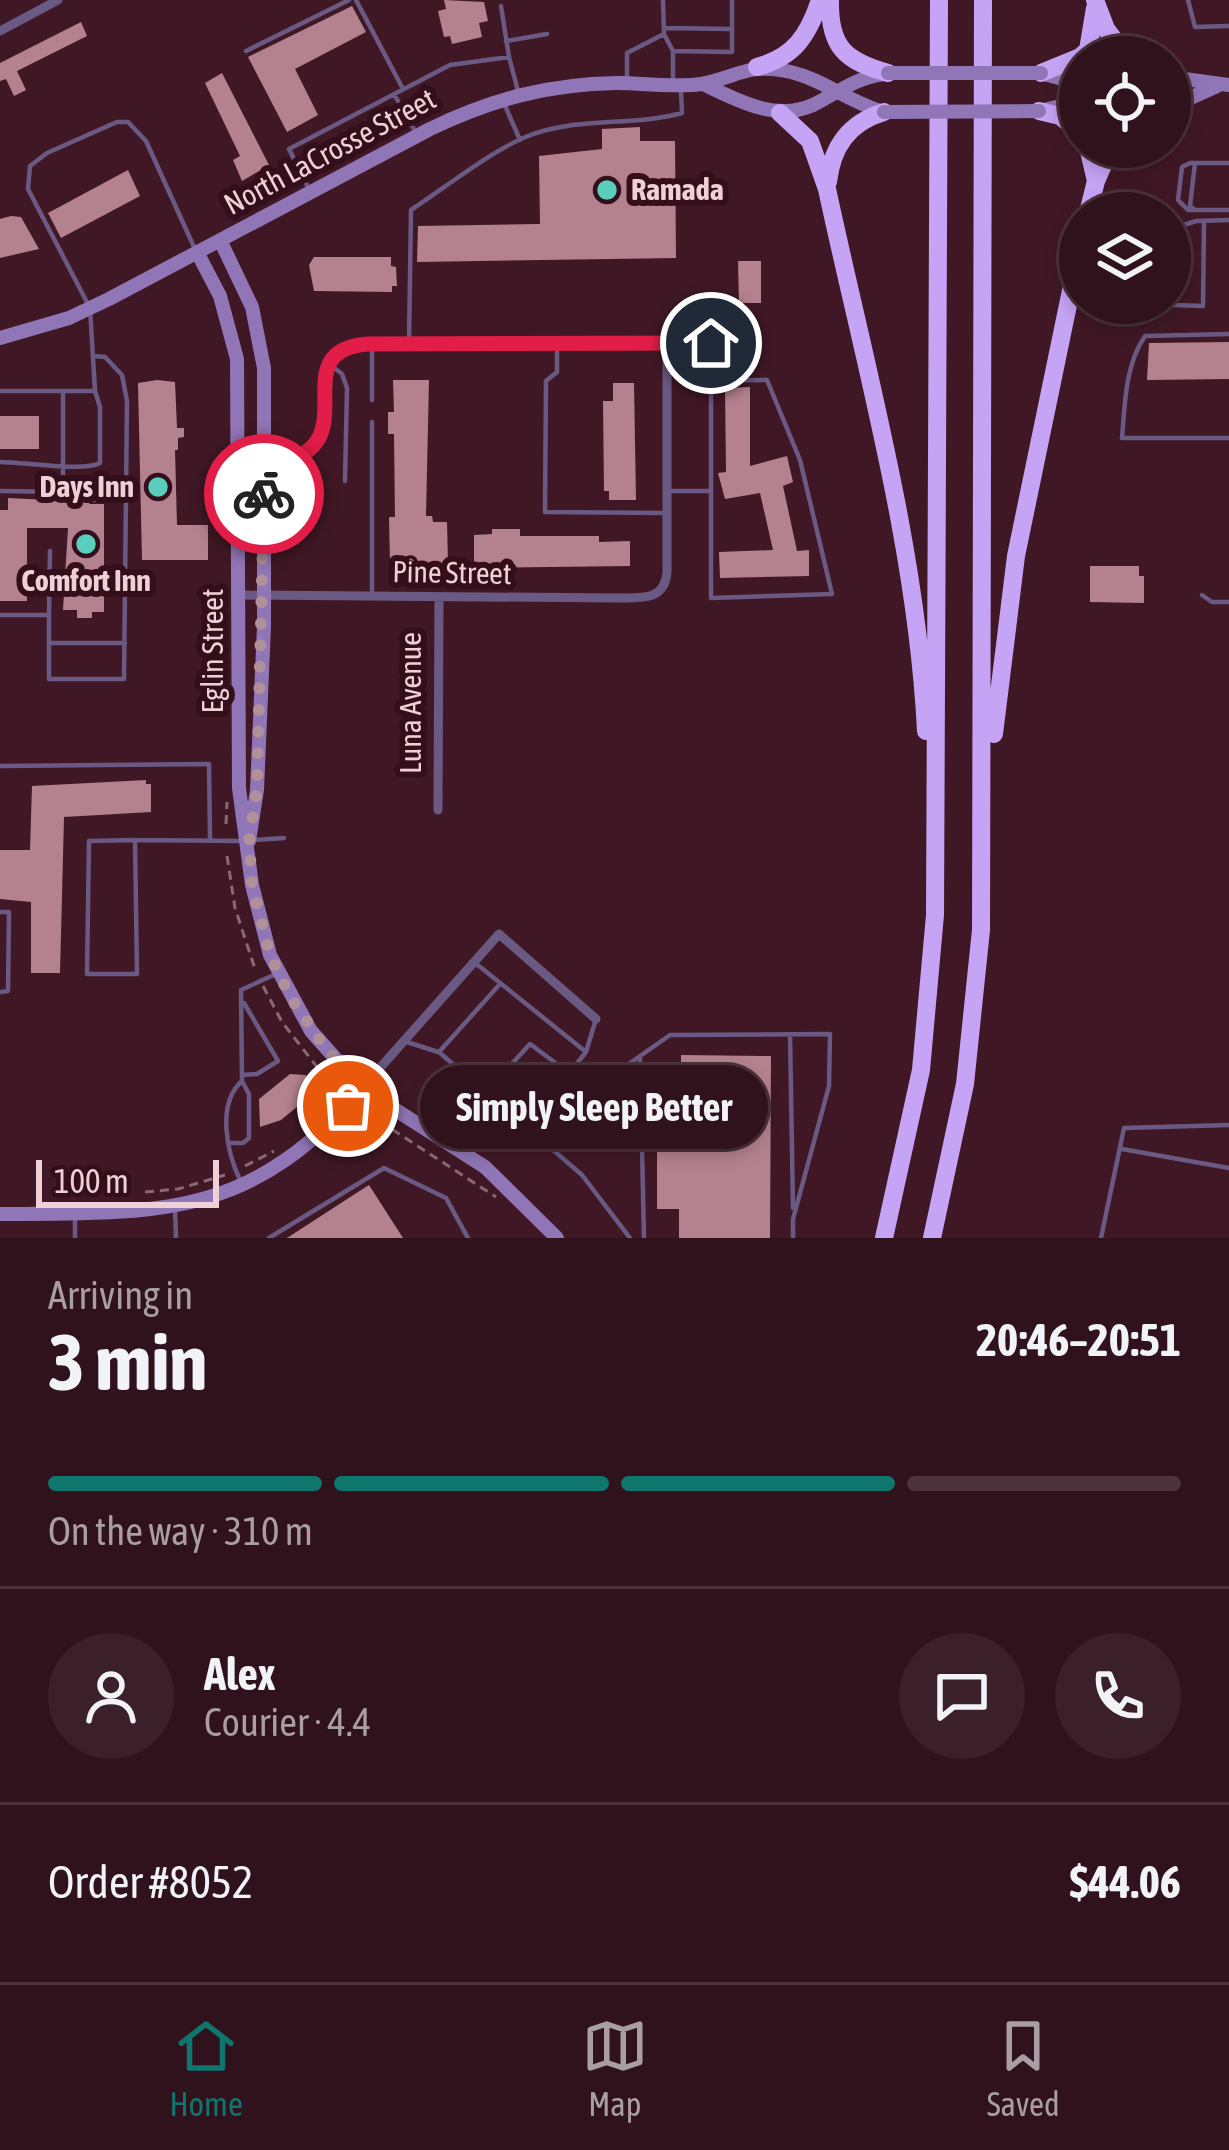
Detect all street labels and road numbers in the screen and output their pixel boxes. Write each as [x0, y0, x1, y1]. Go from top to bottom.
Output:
street label: North LaCrosse Street [218, 81, 441, 221]
street label: Pine Street [392, 554, 512, 590]
street label: Eglin Street [195, 588, 229, 714]
street label: Luna Avenue [393, 632, 427, 774]

